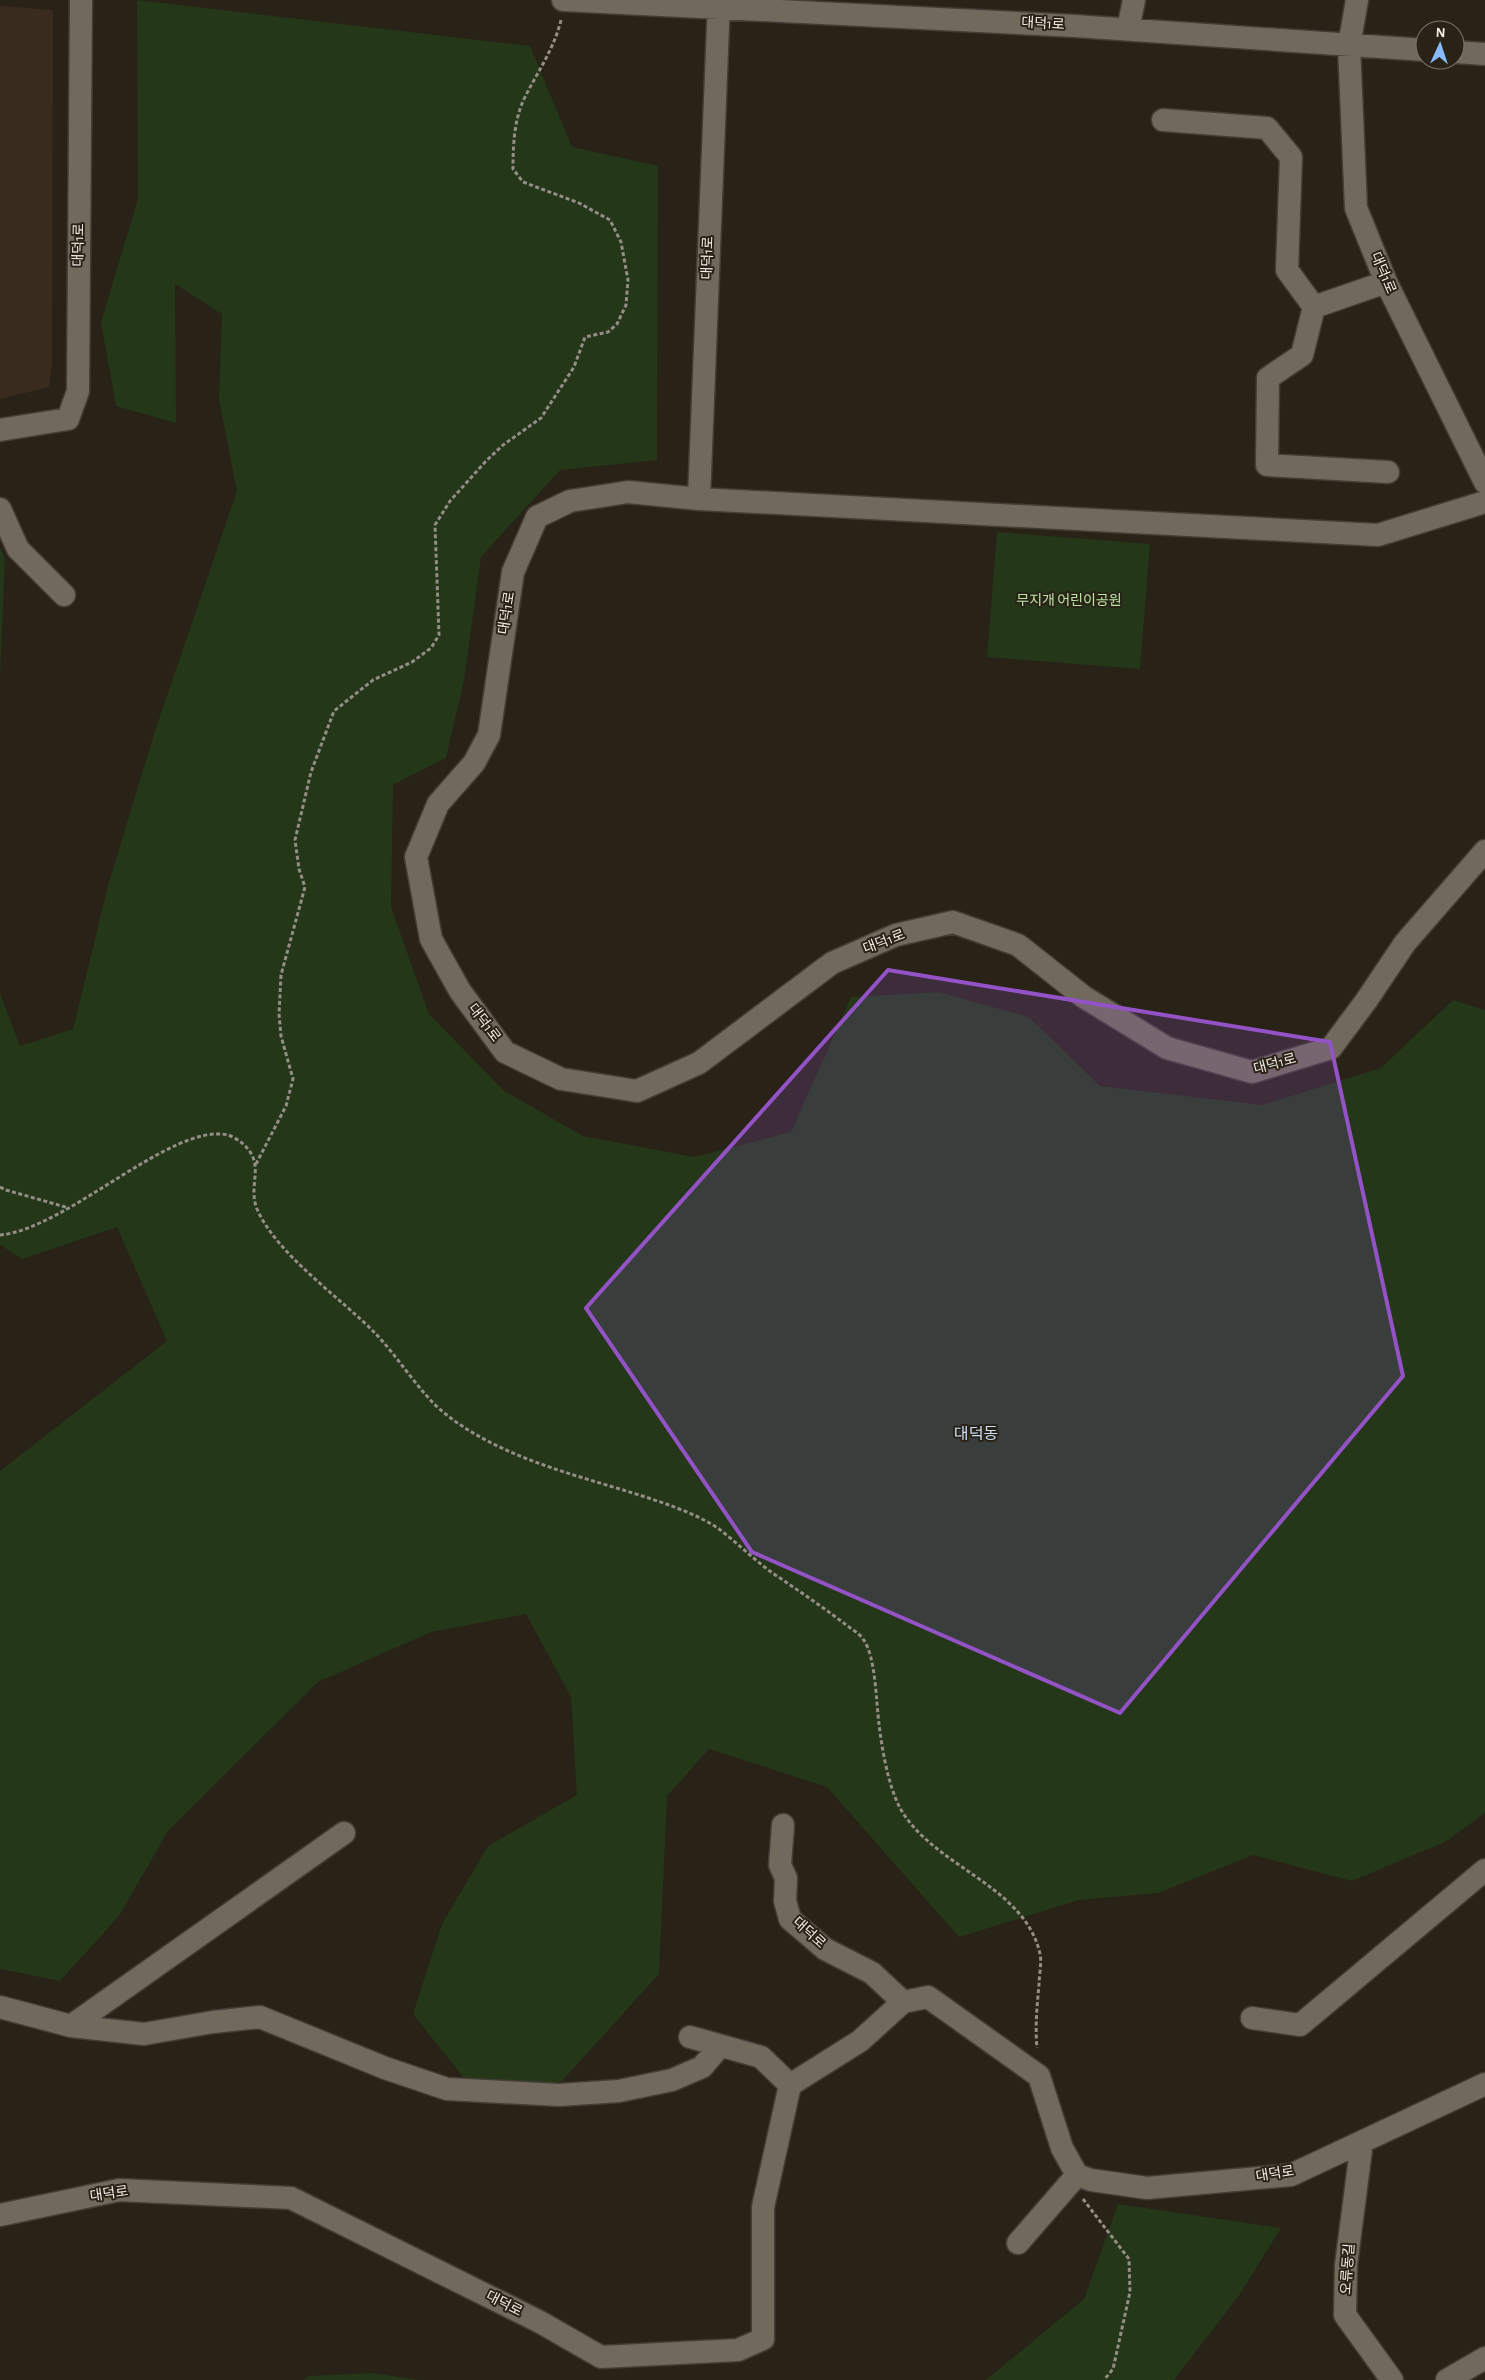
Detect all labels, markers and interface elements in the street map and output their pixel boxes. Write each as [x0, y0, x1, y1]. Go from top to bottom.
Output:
street label: 대덕1로 [1021, 15, 1065, 32]
north arrow [1415, 20, 1465, 70]
text: N [1435, 26, 1446, 40]
street label: 대덕1로 [71, 223, 86, 267]
street label: 대덕1로 [699, 236, 716, 280]
street label: 대덕1로 [1368, 250, 1399, 296]
street label: 대덕1로 [496, 590, 517, 636]
park label: 무지개 어린이공원 [1016, 593, 1122, 608]
street label: 대덕1로 [861, 927, 907, 956]
street label: 대덕1로 [465, 1001, 504, 1045]
street label: 대덕1로 [1252, 1051, 1298, 1076]
district label: 대덕동 [954, 1426, 998, 1442]
street label: 대덕로 [790, 1914, 829, 1951]
street label: 대덕로 [1255, 2163, 1295, 2184]
street label: 대덕로 [89, 2183, 129, 2204]
street label: 오류동길 [1338, 2243, 1357, 2295]
street label: 대덕로 [484, 2288, 525, 2319]

